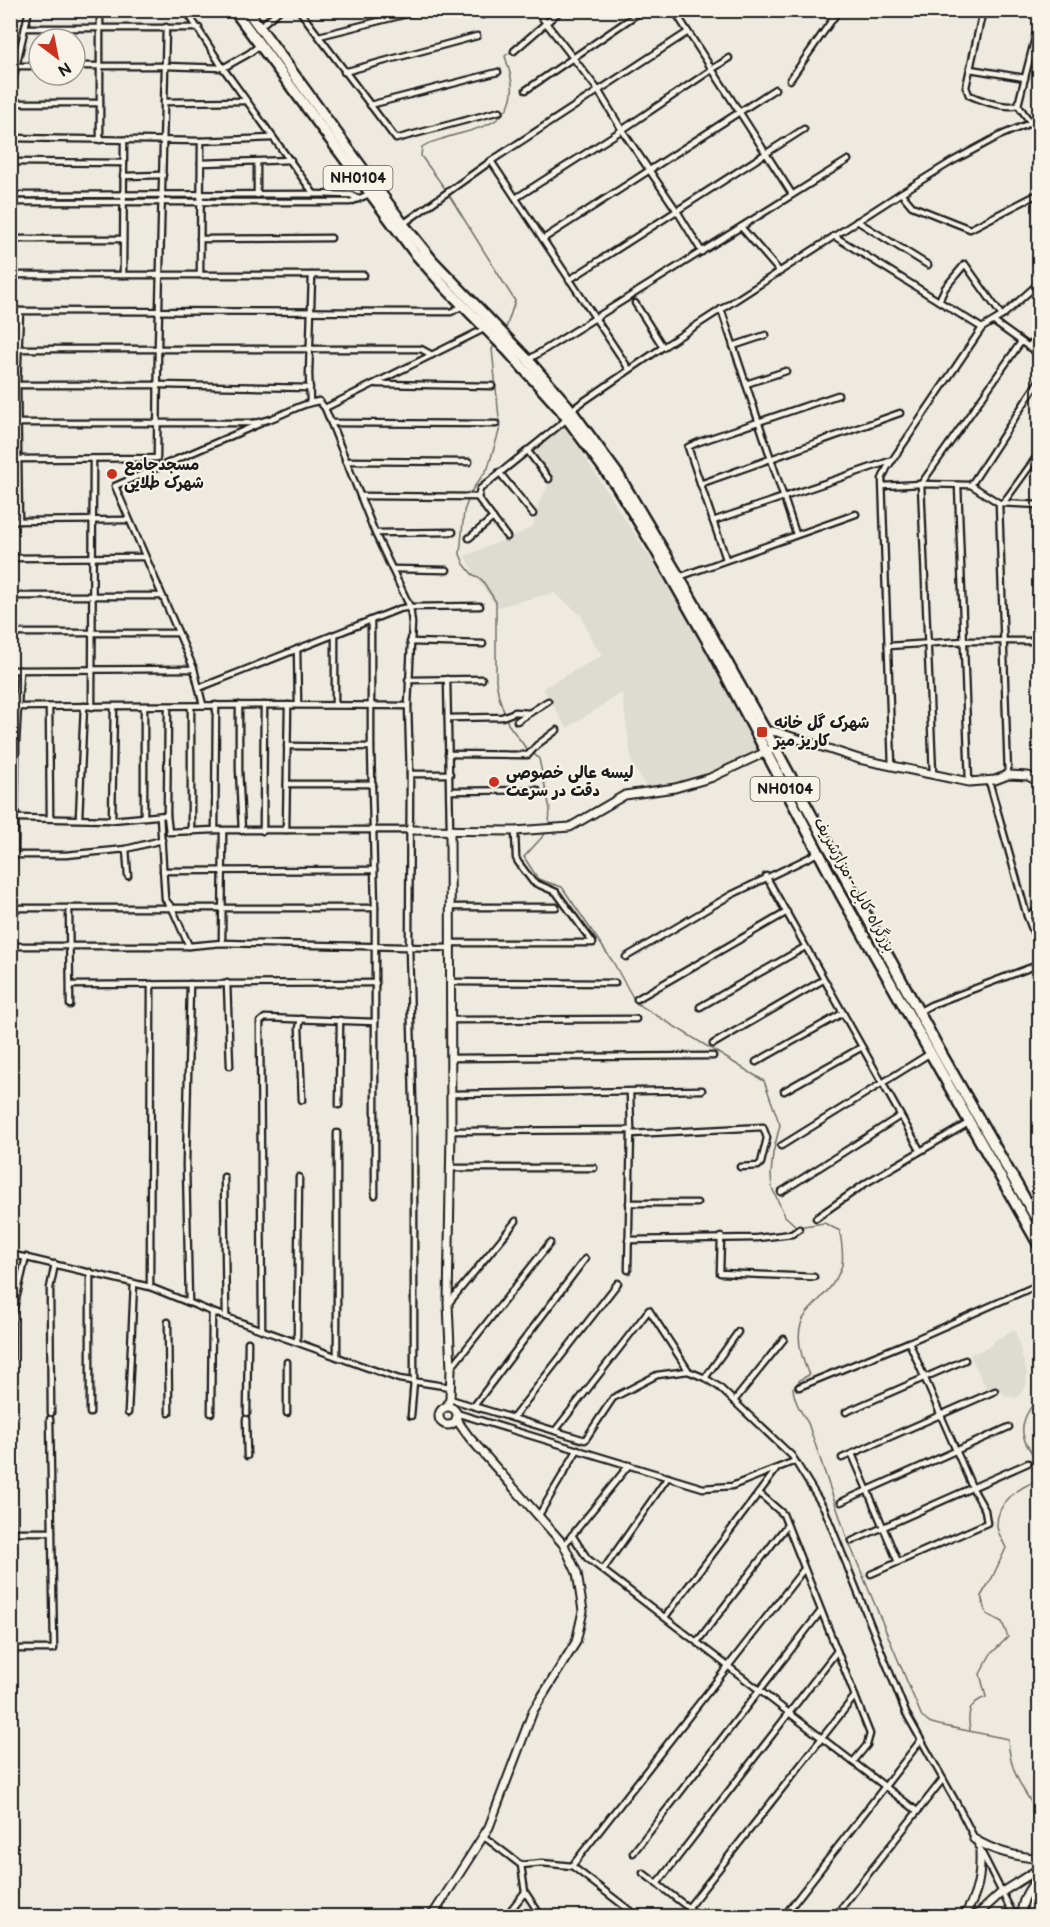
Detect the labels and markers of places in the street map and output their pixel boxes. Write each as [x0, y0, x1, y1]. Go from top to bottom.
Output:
place label: مسجدجامع شهرک طلایی [124, 456, 204, 493]
marker: مسجدجامع شهرک طلایی [105, 467, 119, 481]
place label: شهرک گل خانه کاریز میر [772, 713, 869, 751]
marker: شهرک گل خانه کاریز میر [755, 725, 769, 739]
place label: لیسه عالی خصوصی دقت در سرعت [506, 764, 634, 801]
marker: لیسه عالی خصوصی دقت در سرعت [487, 775, 501, 789]

